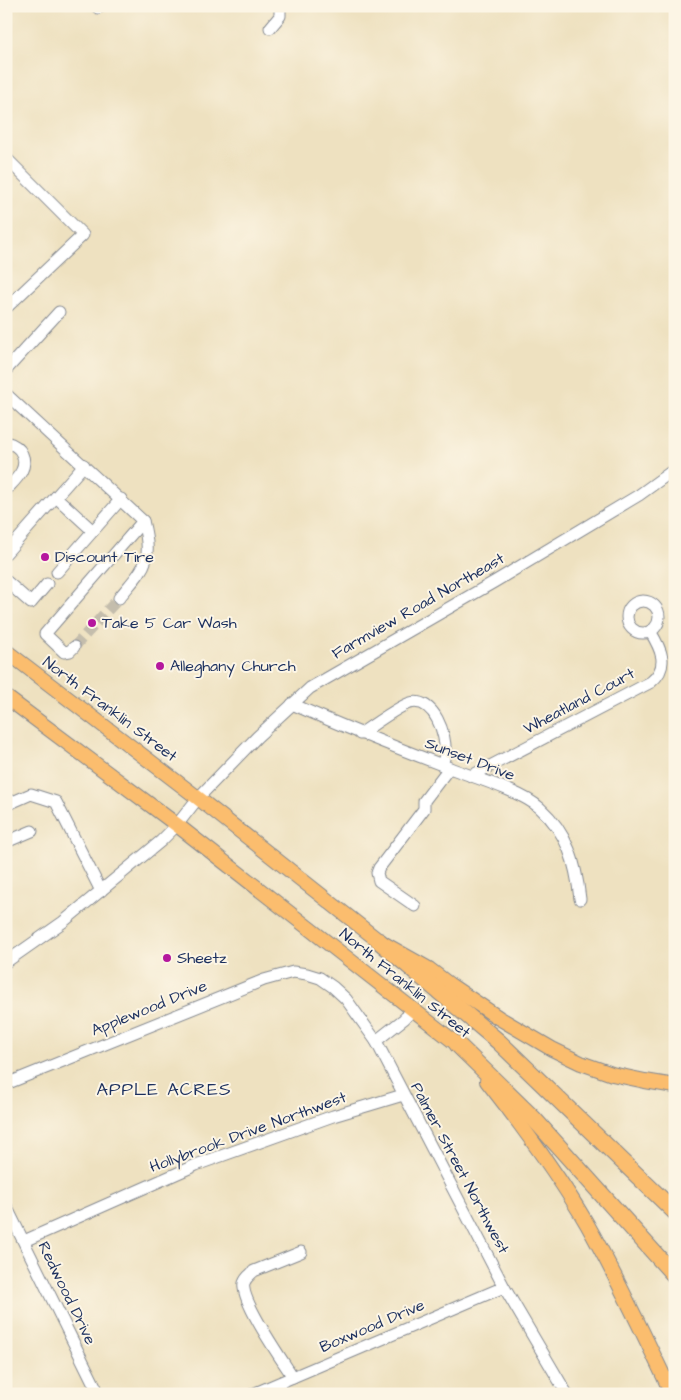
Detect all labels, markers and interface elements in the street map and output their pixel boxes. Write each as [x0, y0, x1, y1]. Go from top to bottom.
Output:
place label: Discount Tire [55, 546, 154, 568]
street label: Farmview Road Northeast [328, 547, 509, 665]
marker: Discount Tire [39, 551, 51, 563]
place label: Take 5 Car Wash [102, 612, 237, 634]
marker: Take 5 Car Wash [86, 617, 98, 629]
street label: North Franklin Street [38, 651, 182, 767]
place label: Alleghany Church [170, 655, 296, 678]
marker: Alleghany Church [154, 660, 166, 672]
street label: Wheatland Court [519, 662, 639, 740]
street label: Sunset Drive [422, 732, 518, 786]
street label: North Franklin Street [335, 923, 476, 1043]
place label: Sheetz [177, 947, 227, 969]
marker: Sheetz [161, 952, 173, 964]
street label: Applewood Drive [88, 975, 211, 1041]
district label: APPLE ACRES [96, 1077, 232, 1102]
street label: Palmer Street Northwest [405, 1078, 515, 1258]
street label: Hollybrook Drive Northwest [147, 1086, 350, 1179]
street label: Redwood Drive [32, 1238, 102, 1349]
street label: Boxwood Drive [316, 1294, 428, 1358]

